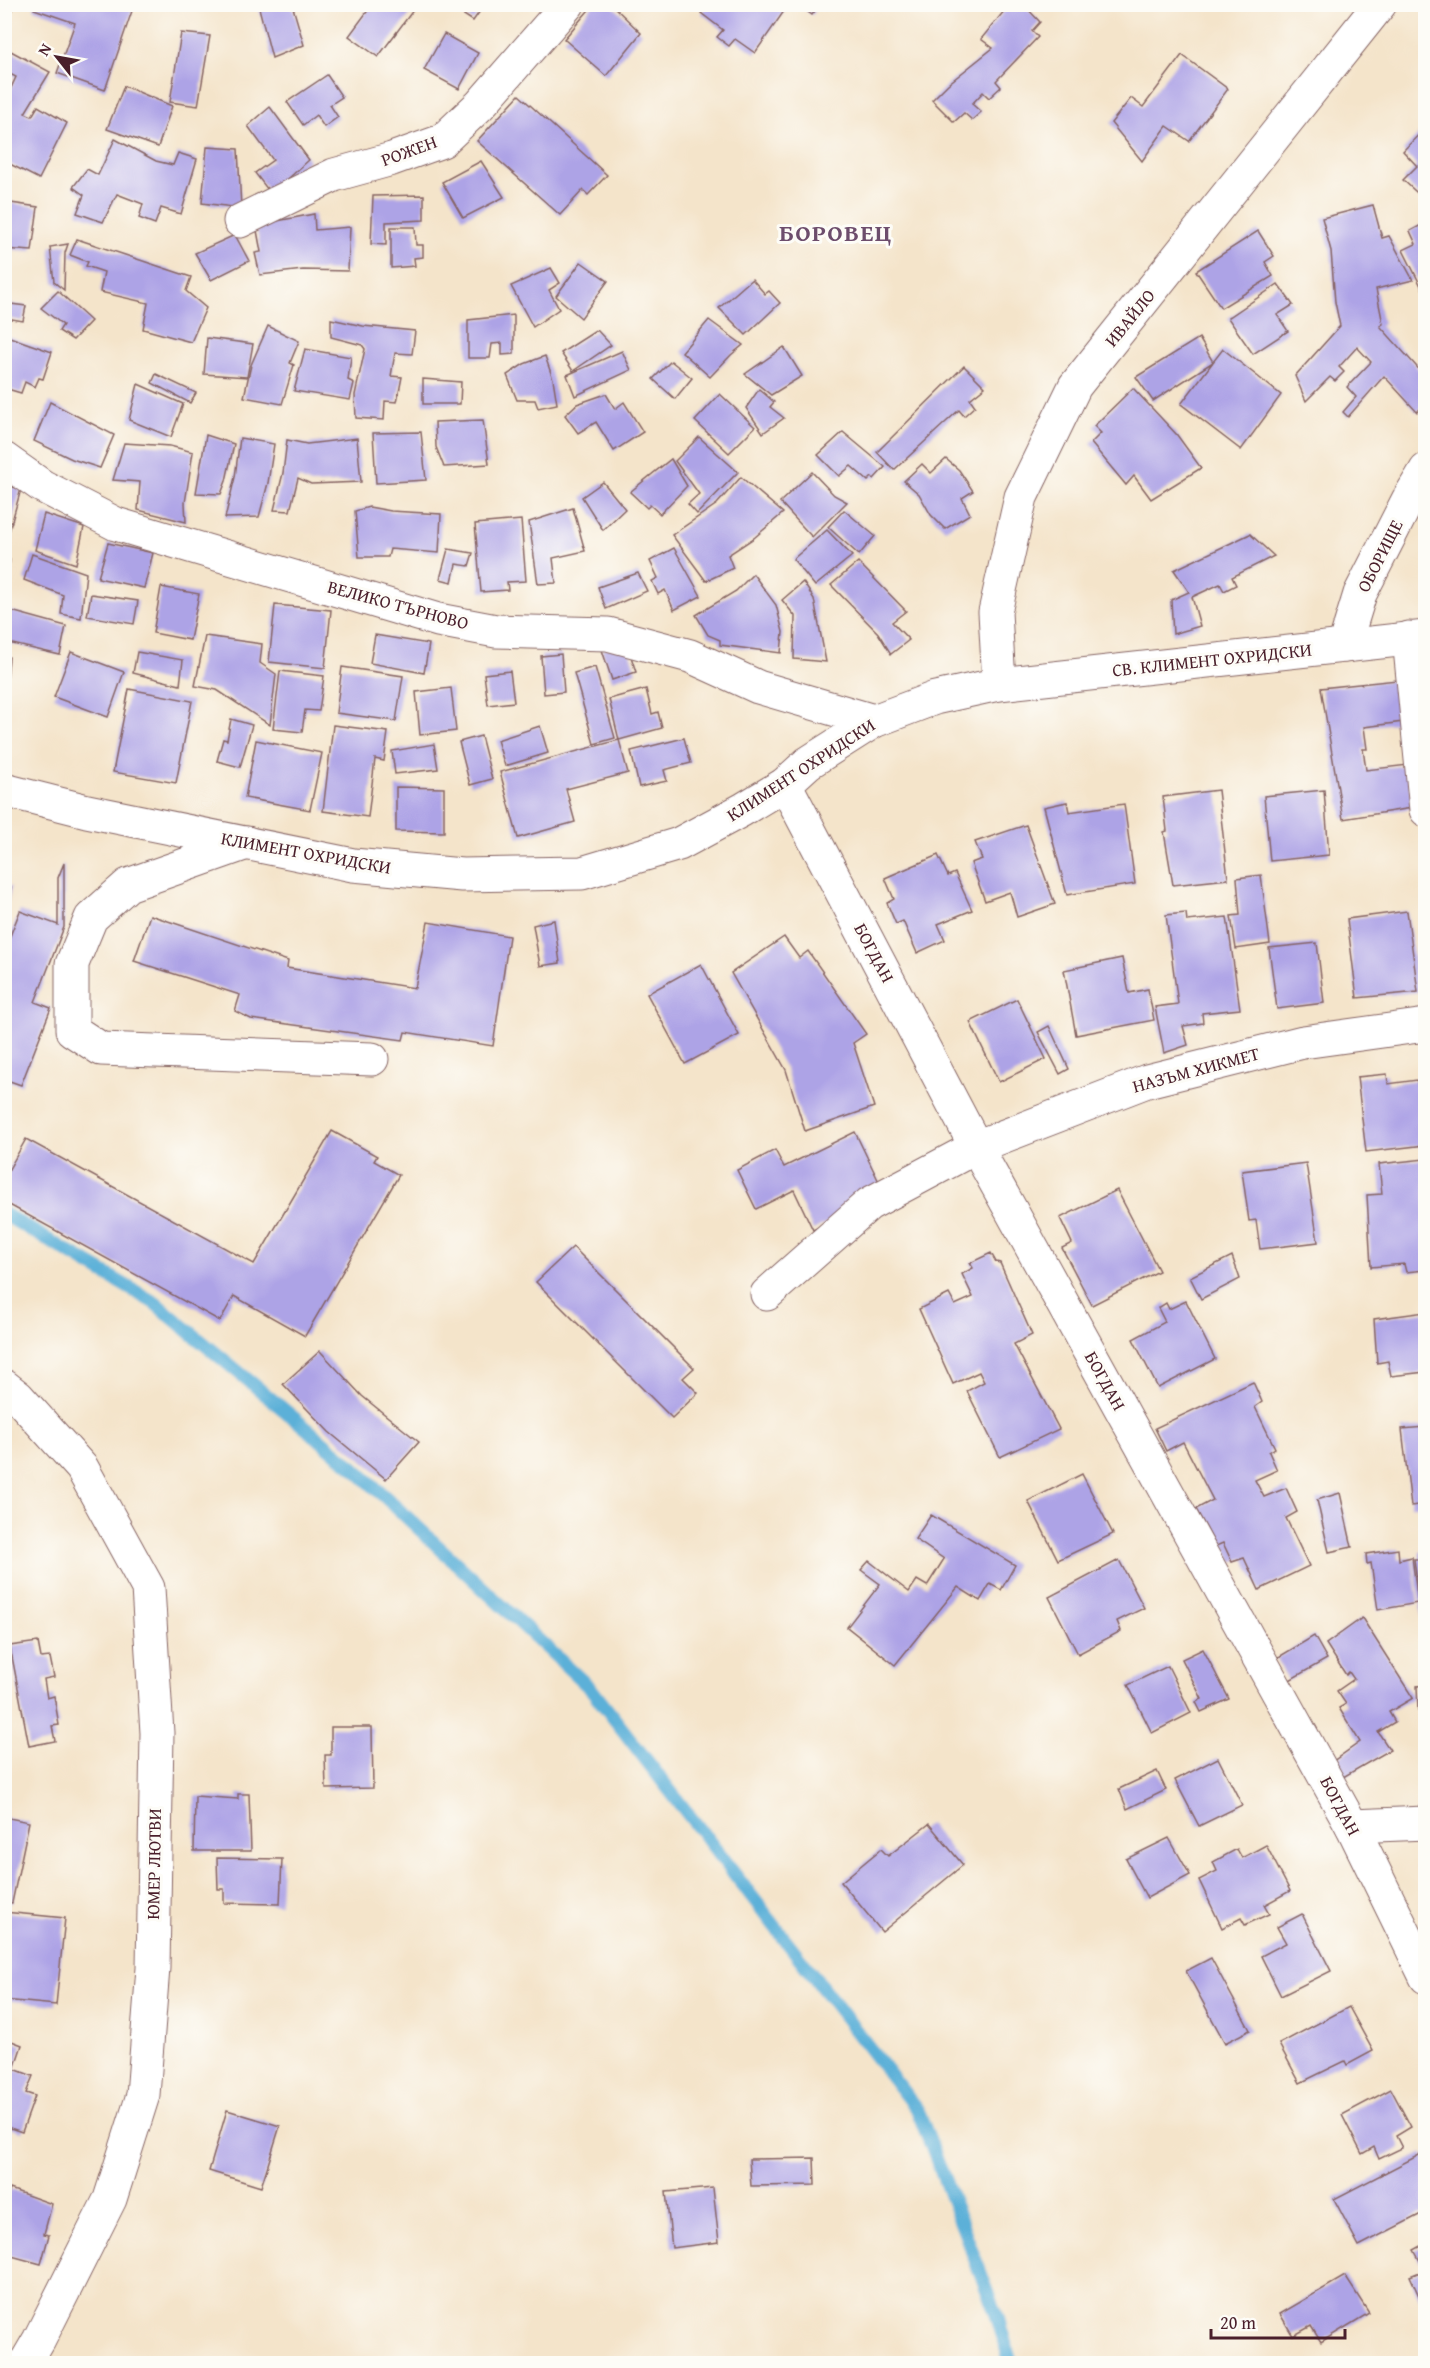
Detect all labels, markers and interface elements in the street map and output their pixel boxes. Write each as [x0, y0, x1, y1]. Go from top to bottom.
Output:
north arrow [27, 27, 87, 87]
text: N [31, 38, 57, 60]
street label: РОЖЕН [377, 128, 441, 173]
district label: БОРОВЕЦ [779, 215, 893, 250]
street label: ИВАЙЛО [1098, 283, 1161, 353]
street label: ОБОРИЩЕ [1350, 515, 1409, 597]
street label: ВЕЛИКО ТЪРНОВО [325, 573, 472, 636]
street label: СВ. КЛИМЕНТ ОХРИДСКИ [1111, 636, 1313, 683]
street label: КЛИМЕНТ ОХРИДСКИ [721, 711, 880, 828]
street label: КЛИМЕНТ ОХРИДСКИ [219, 824, 393, 881]
street label: БОГДАН [847, 918, 901, 987]
street label: НАЗЪМ ХИКМЕТ [1129, 1040, 1262, 1099]
street label: БОГДАН [1078, 1346, 1133, 1415]
street label: БОГДАН [1313, 1771, 1367, 1840]
street label: ЮМЕР ЛЮТВИ [139, 1808, 168, 1920]
scale bar [1211, 2302, 1344, 2340]
text: 20 m [1220, 2309, 1256, 2336]

